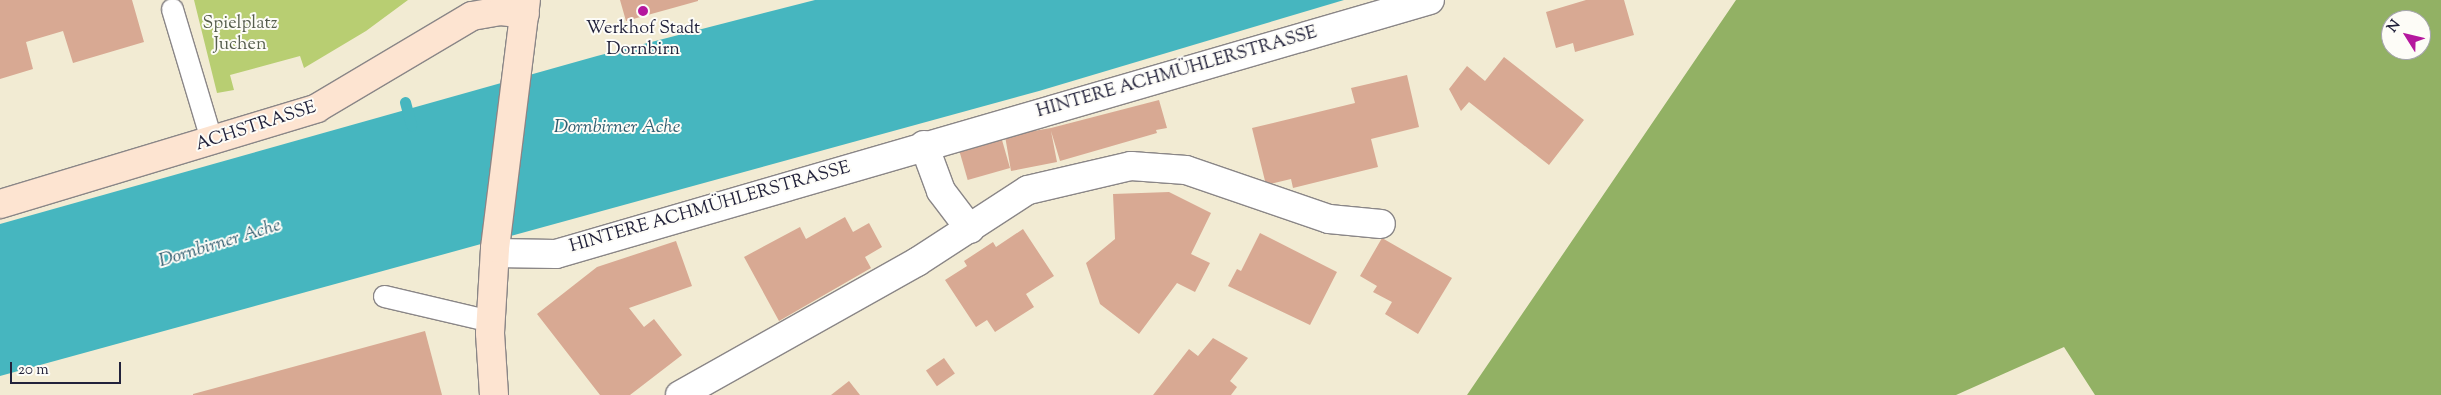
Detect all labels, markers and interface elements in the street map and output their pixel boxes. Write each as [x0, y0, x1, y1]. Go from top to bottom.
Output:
marker: Werkhof Stadt Dornbirn [637, 5, 649, 17]
north arrow [2381, 10, 2431, 60]
park label: Spielplatz Juchen [203, 14, 277, 56]
text: N [2383, 16, 2406, 37]
place label: Werkhof Stadt Dornbirn [586, 19, 700, 62]
street label: HINTERE ACHMÜHLERSTRASSE [1034, 23, 1320, 123]
street label: ACHSTRASSE [193, 97, 319, 157]
water label: Dornbirner Ache [554, 117, 680, 139]
street label: HINTERE ACHMÜHLERSTRASSE [567, 158, 853, 258]
water label: Dornbirner Ache [156, 215, 284, 273]
scale bar [12, 352, 124, 384]
text: 20 m [18, 360, 49, 381]

